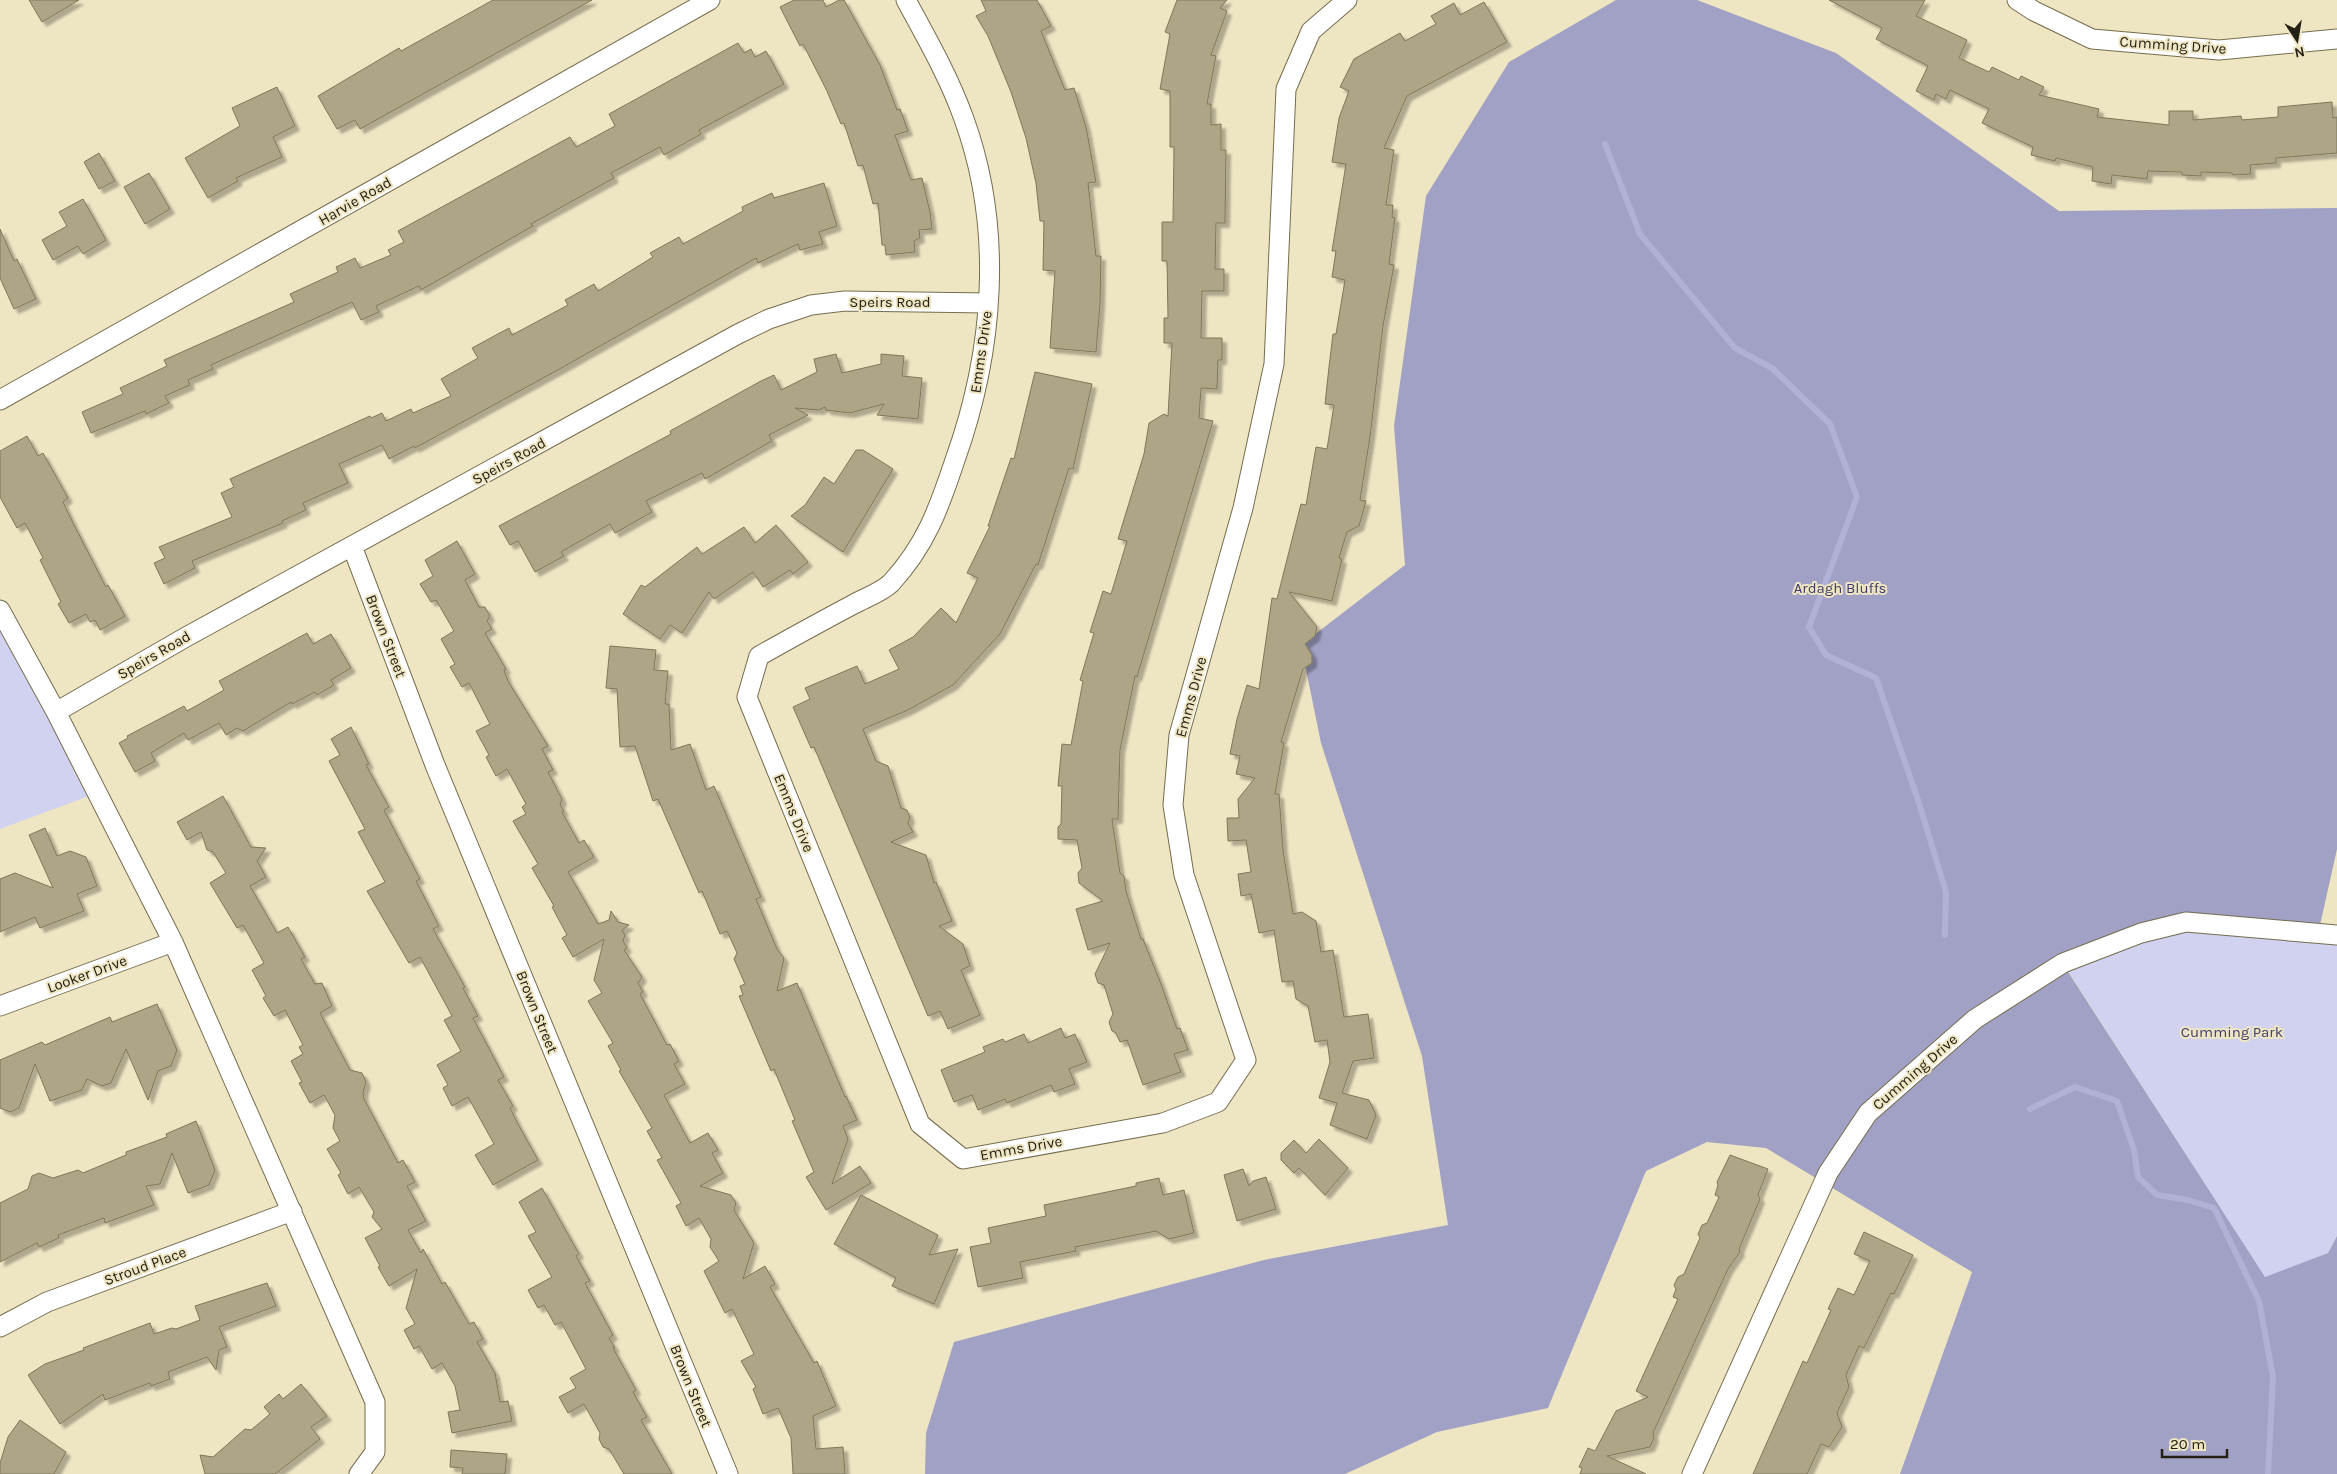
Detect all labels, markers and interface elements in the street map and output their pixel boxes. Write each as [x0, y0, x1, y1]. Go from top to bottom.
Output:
north arrow [2272, 15, 2322, 65]
street label: Cumming Drive [2119, 32, 2227, 58]
text: N [2293, 43, 2306, 62]
street label: Harvie Road [315, 173, 395, 229]
street label: Speirs Road [849, 293, 931, 311]
street label: Emms Drive [966, 310, 996, 394]
street label: Speirs Road [469, 433, 549, 489]
park label: Ardagh Bluffs [1794, 579, 1886, 597]
street label: Brown Street [362, 592, 410, 680]
street label: Speirs Road [114, 627, 194, 683]
street label: Emms Drive [1172, 655, 1210, 739]
street label: Emms Drive [770, 771, 818, 855]
street label: Looker Drive [45, 951, 129, 997]
street label: Brown Street [512, 968, 562, 1056]
park label: Cumming Park [2181, 1023, 2283, 1041]
street label: Cumming Drive [1869, 1030, 1961, 1114]
street label: Emms Drive [979, 1132, 1063, 1164]
street label: Stroud Place [101, 1243, 189, 1289]
street label: Brown Street [666, 1342, 716, 1430]
scale bar [2162, 1426, 2227, 1458]
text: 20 m [2170, 1435, 2205, 1453]

